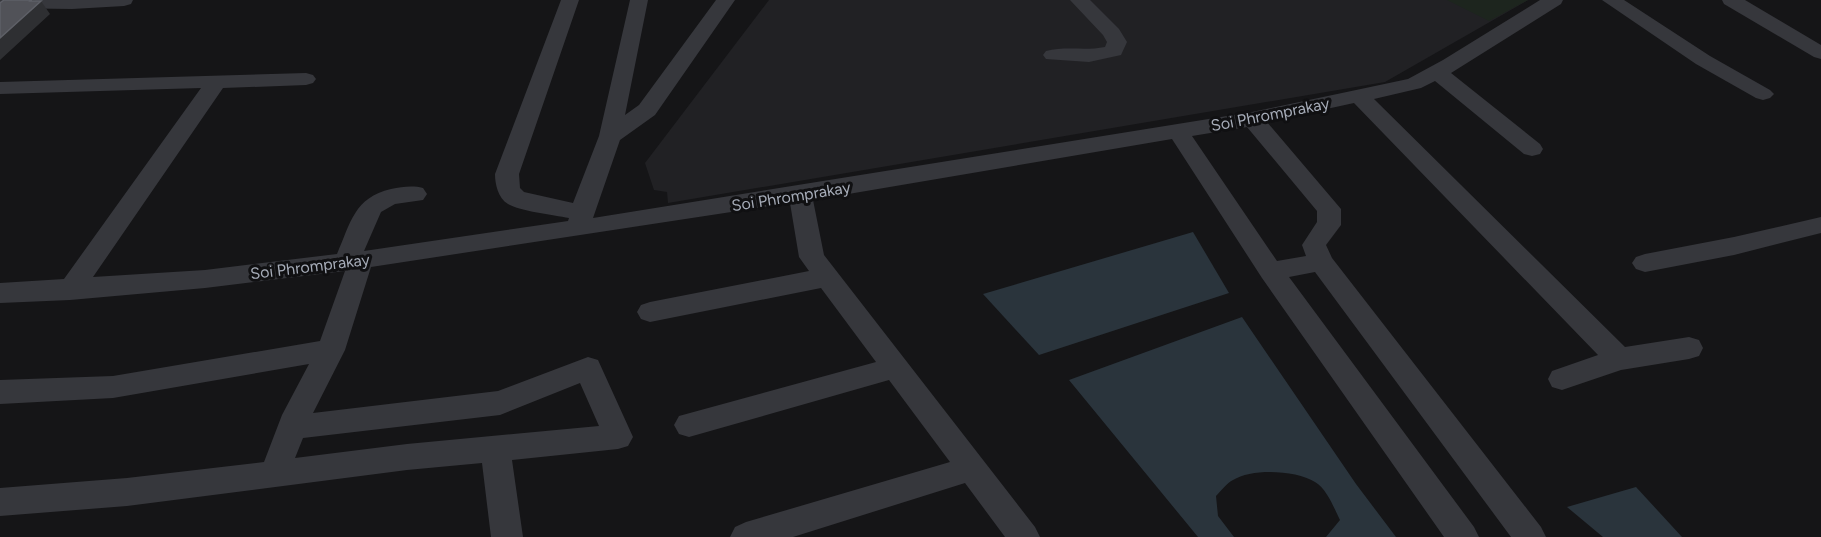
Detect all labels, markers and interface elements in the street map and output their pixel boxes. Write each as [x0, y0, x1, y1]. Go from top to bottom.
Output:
street label: Soi Phromprakay [1209, 94, 1332, 135]
street label: Soi Phromprakay [730, 178, 853, 215]
street label: Soi Phromprakay [249, 250, 372, 283]

